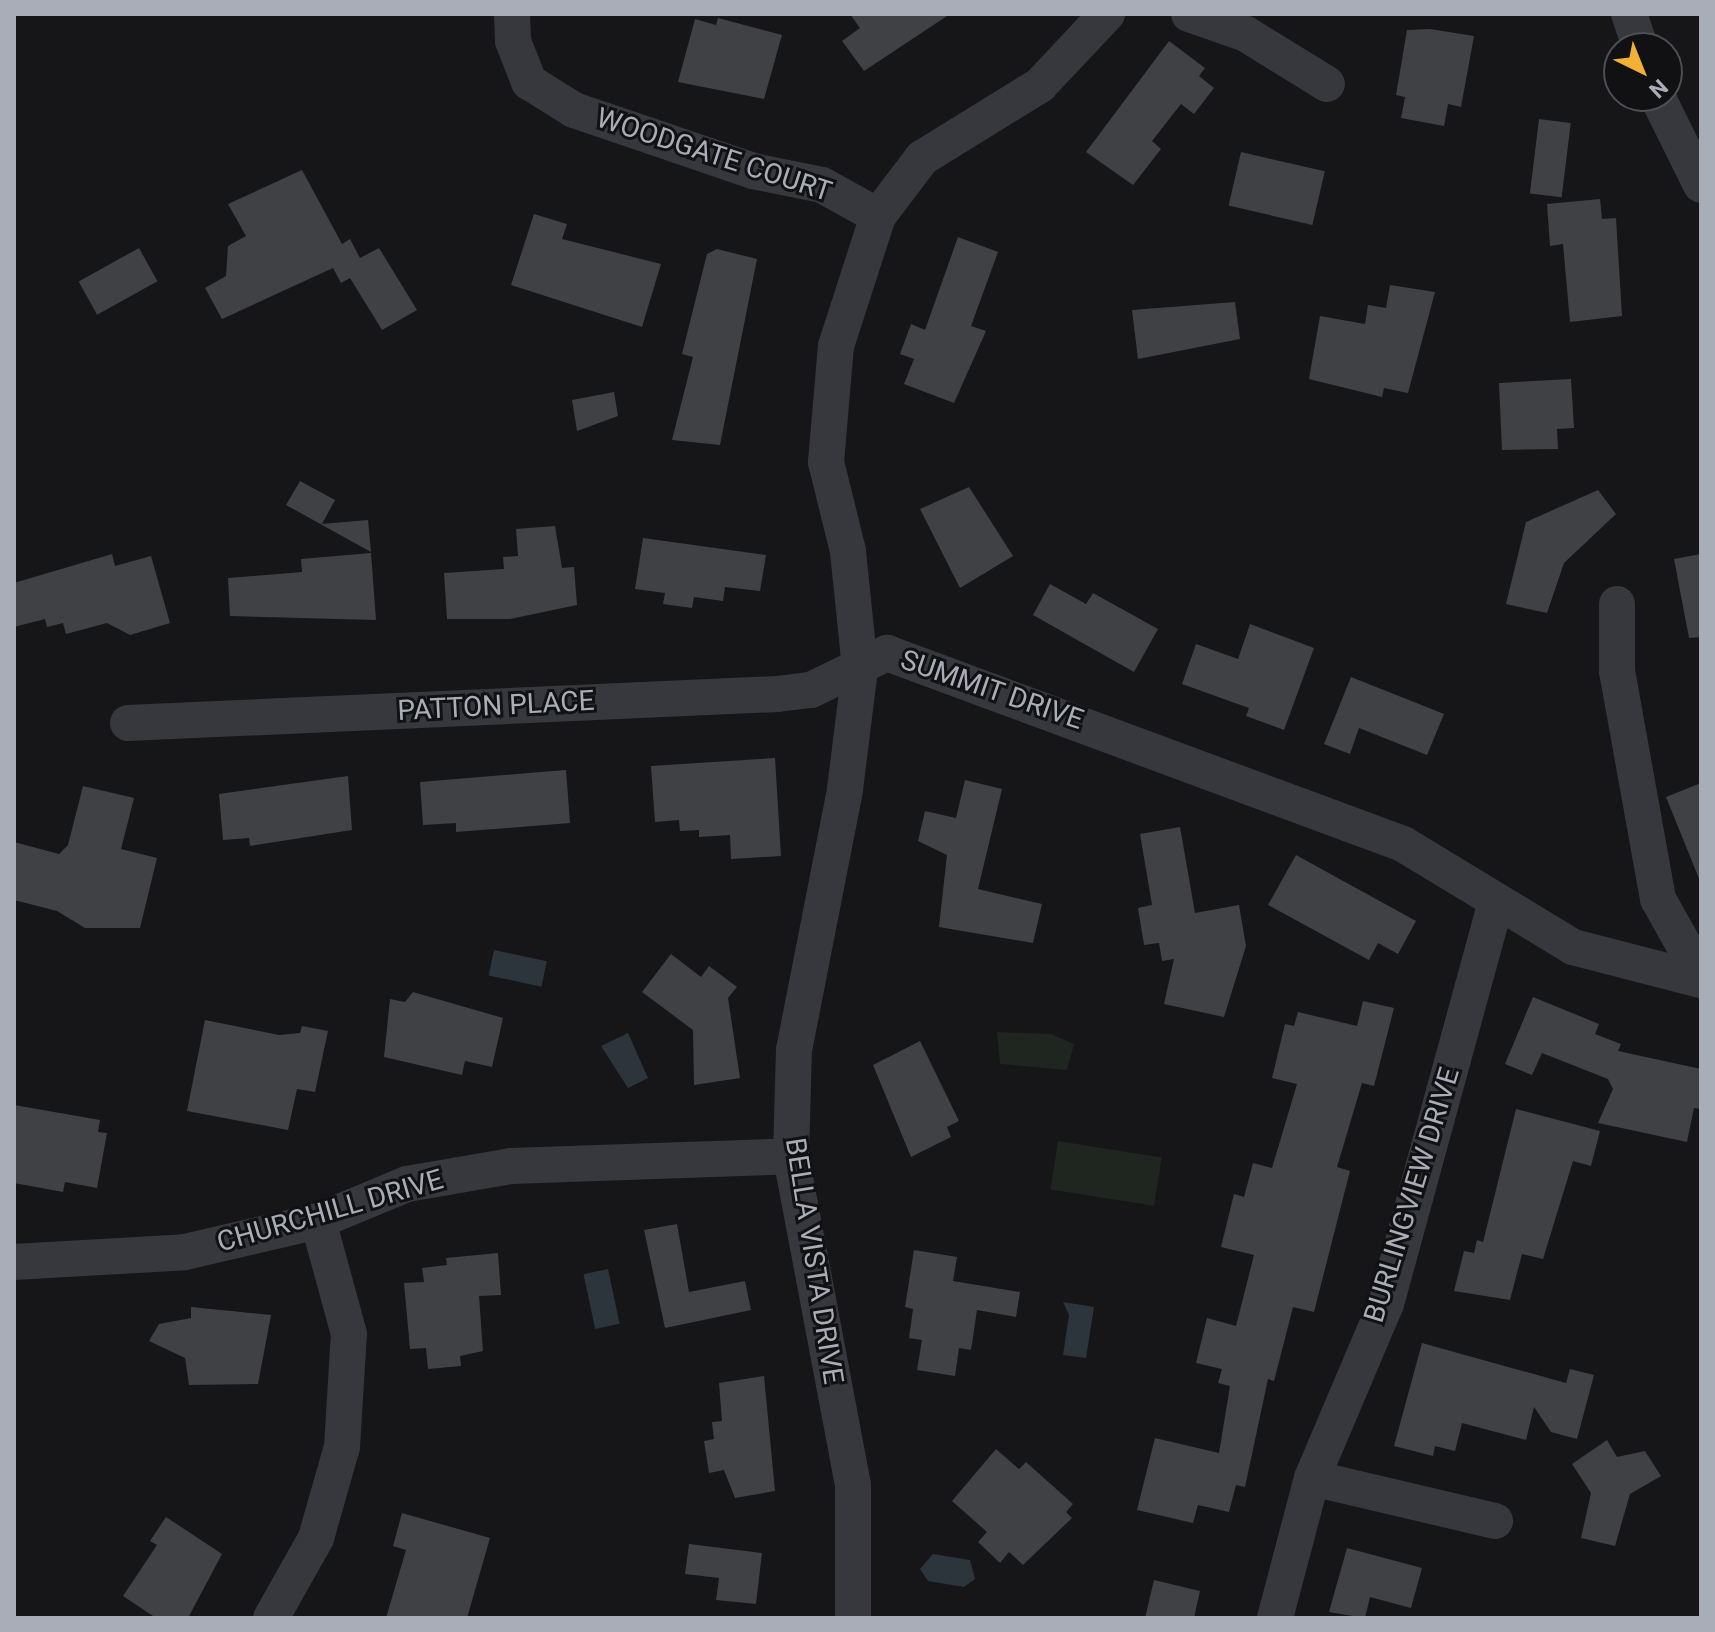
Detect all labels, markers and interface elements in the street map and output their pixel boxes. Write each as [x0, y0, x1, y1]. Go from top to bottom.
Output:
north arrow [1603, 32, 1683, 112]
text: N [1644, 74, 1673, 103]
street label: WOODGATE COURT [592, 101, 836, 209]
street label: SUMMIT DRIVE [896, 643, 1088, 737]
street label: PATTON PLACE [397, 684, 595, 728]
street label: BURLINGVIEW DRIVE [1357, 1064, 1467, 1326]
street label: BELLA VISTA DRIVE [778, 1135, 850, 1387]
street label: CHURCHILL DRIVE [213, 1163, 447, 1259]

